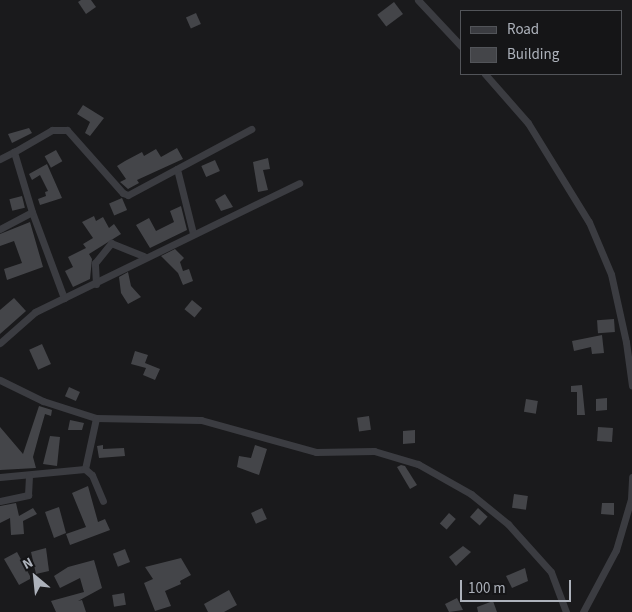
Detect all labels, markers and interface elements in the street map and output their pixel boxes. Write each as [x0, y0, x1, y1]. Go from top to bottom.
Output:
legend [460, 10, 622, 75]
text: Road [507, 19, 539, 40]
text: Building [507, 44, 559, 65]
north arrow [10, 552, 60, 602]
text: N [19, 553, 37, 575]
scale bar [462, 570, 573, 602]
text: 100 m [468, 578, 506, 599]

